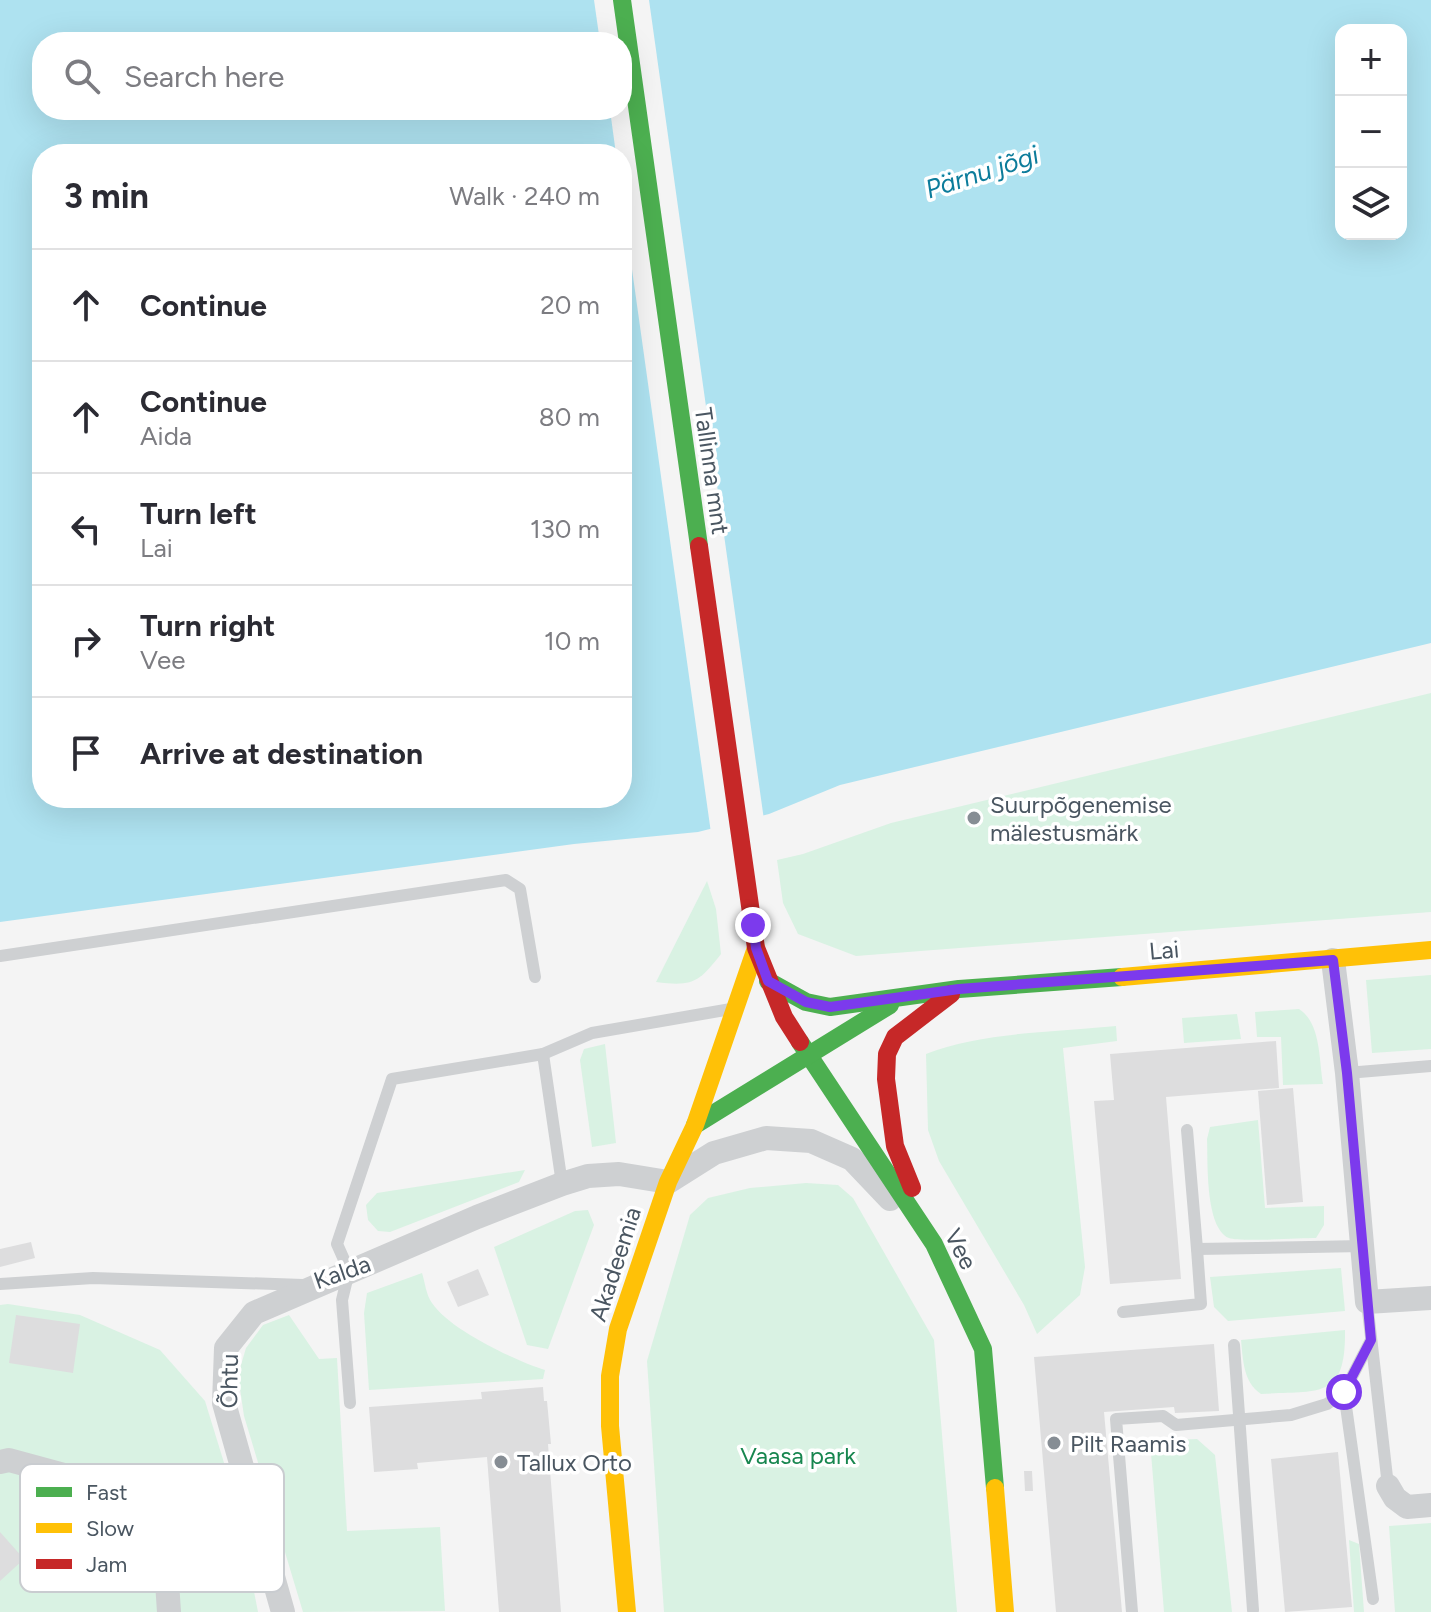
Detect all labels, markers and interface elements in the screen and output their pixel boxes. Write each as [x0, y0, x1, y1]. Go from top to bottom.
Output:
map controls [1335, 24, 1407, 240]
button: + [1335, 24, 1407, 96]
search box [32, 32, 632, 120]
icon: search [60, 54, 104, 98]
text: Search here [124, 58, 284, 95]
button: − [1335, 96, 1407, 168]
water label: Pärnu jõgi [921, 138, 1044, 205]
button: layers [1335, 168, 1407, 240]
text: 3 min [64, 176, 149, 217]
text: Walk · 240 m [449, 180, 600, 212]
icon: ahead [64, 283, 108, 327]
text: Continue [140, 287, 267, 324]
text: 20 m [540, 289, 600, 321]
text: Continue [140, 383, 267, 420]
icon: ahead [64, 395, 108, 439]
text: 80 m [539, 401, 600, 433]
street label: Tallinna mnt [689, 406, 735, 536]
text: Aida [140, 420, 192, 452]
text: Turn left [140, 495, 257, 532]
icon: left [64, 507, 108, 551]
text: 130 m [530, 513, 600, 545]
text: Lai [140, 532, 173, 564]
text: Turn right [140, 607, 275, 644]
icon: right [64, 619, 108, 663]
text: 10 m [544, 625, 600, 657]
text: Vee [140, 644, 185, 676]
icon: arrive [64, 731, 108, 775]
text: Arrive at destination [140, 735, 423, 772]
place label: Suurpõgenemise mälestusmärk [990, 790, 1172, 847]
marker: Suurpõgenemise mälestusmärk [965, 809, 983, 827]
route end [735, 907, 771, 943]
street label: Lai [1148, 934, 1180, 966]
street label: Akadeemia [583, 1203, 647, 1325]
street label: Vee [939, 1224, 983, 1274]
street label: Kalda [310, 1249, 374, 1295]
street label: Õhtu [214, 1354, 244, 1408]
route start [1326, 1374, 1362, 1410]
place label: Pilt Raamis [1070, 1429, 1186, 1458]
marker: Pilt Raamis [1045, 1434, 1063, 1452]
park label: Vaasa park [740, 1441, 856, 1470]
place label: Tallux Orto [517, 1448, 632, 1477]
marker: Tallux Orto [492, 1453, 510, 1471]
legend [20, 1464, 284, 1592]
text: Fast [86, 1479, 128, 1506]
text: Slow [86, 1515, 135, 1542]
text: Jam [86, 1551, 127, 1578]

